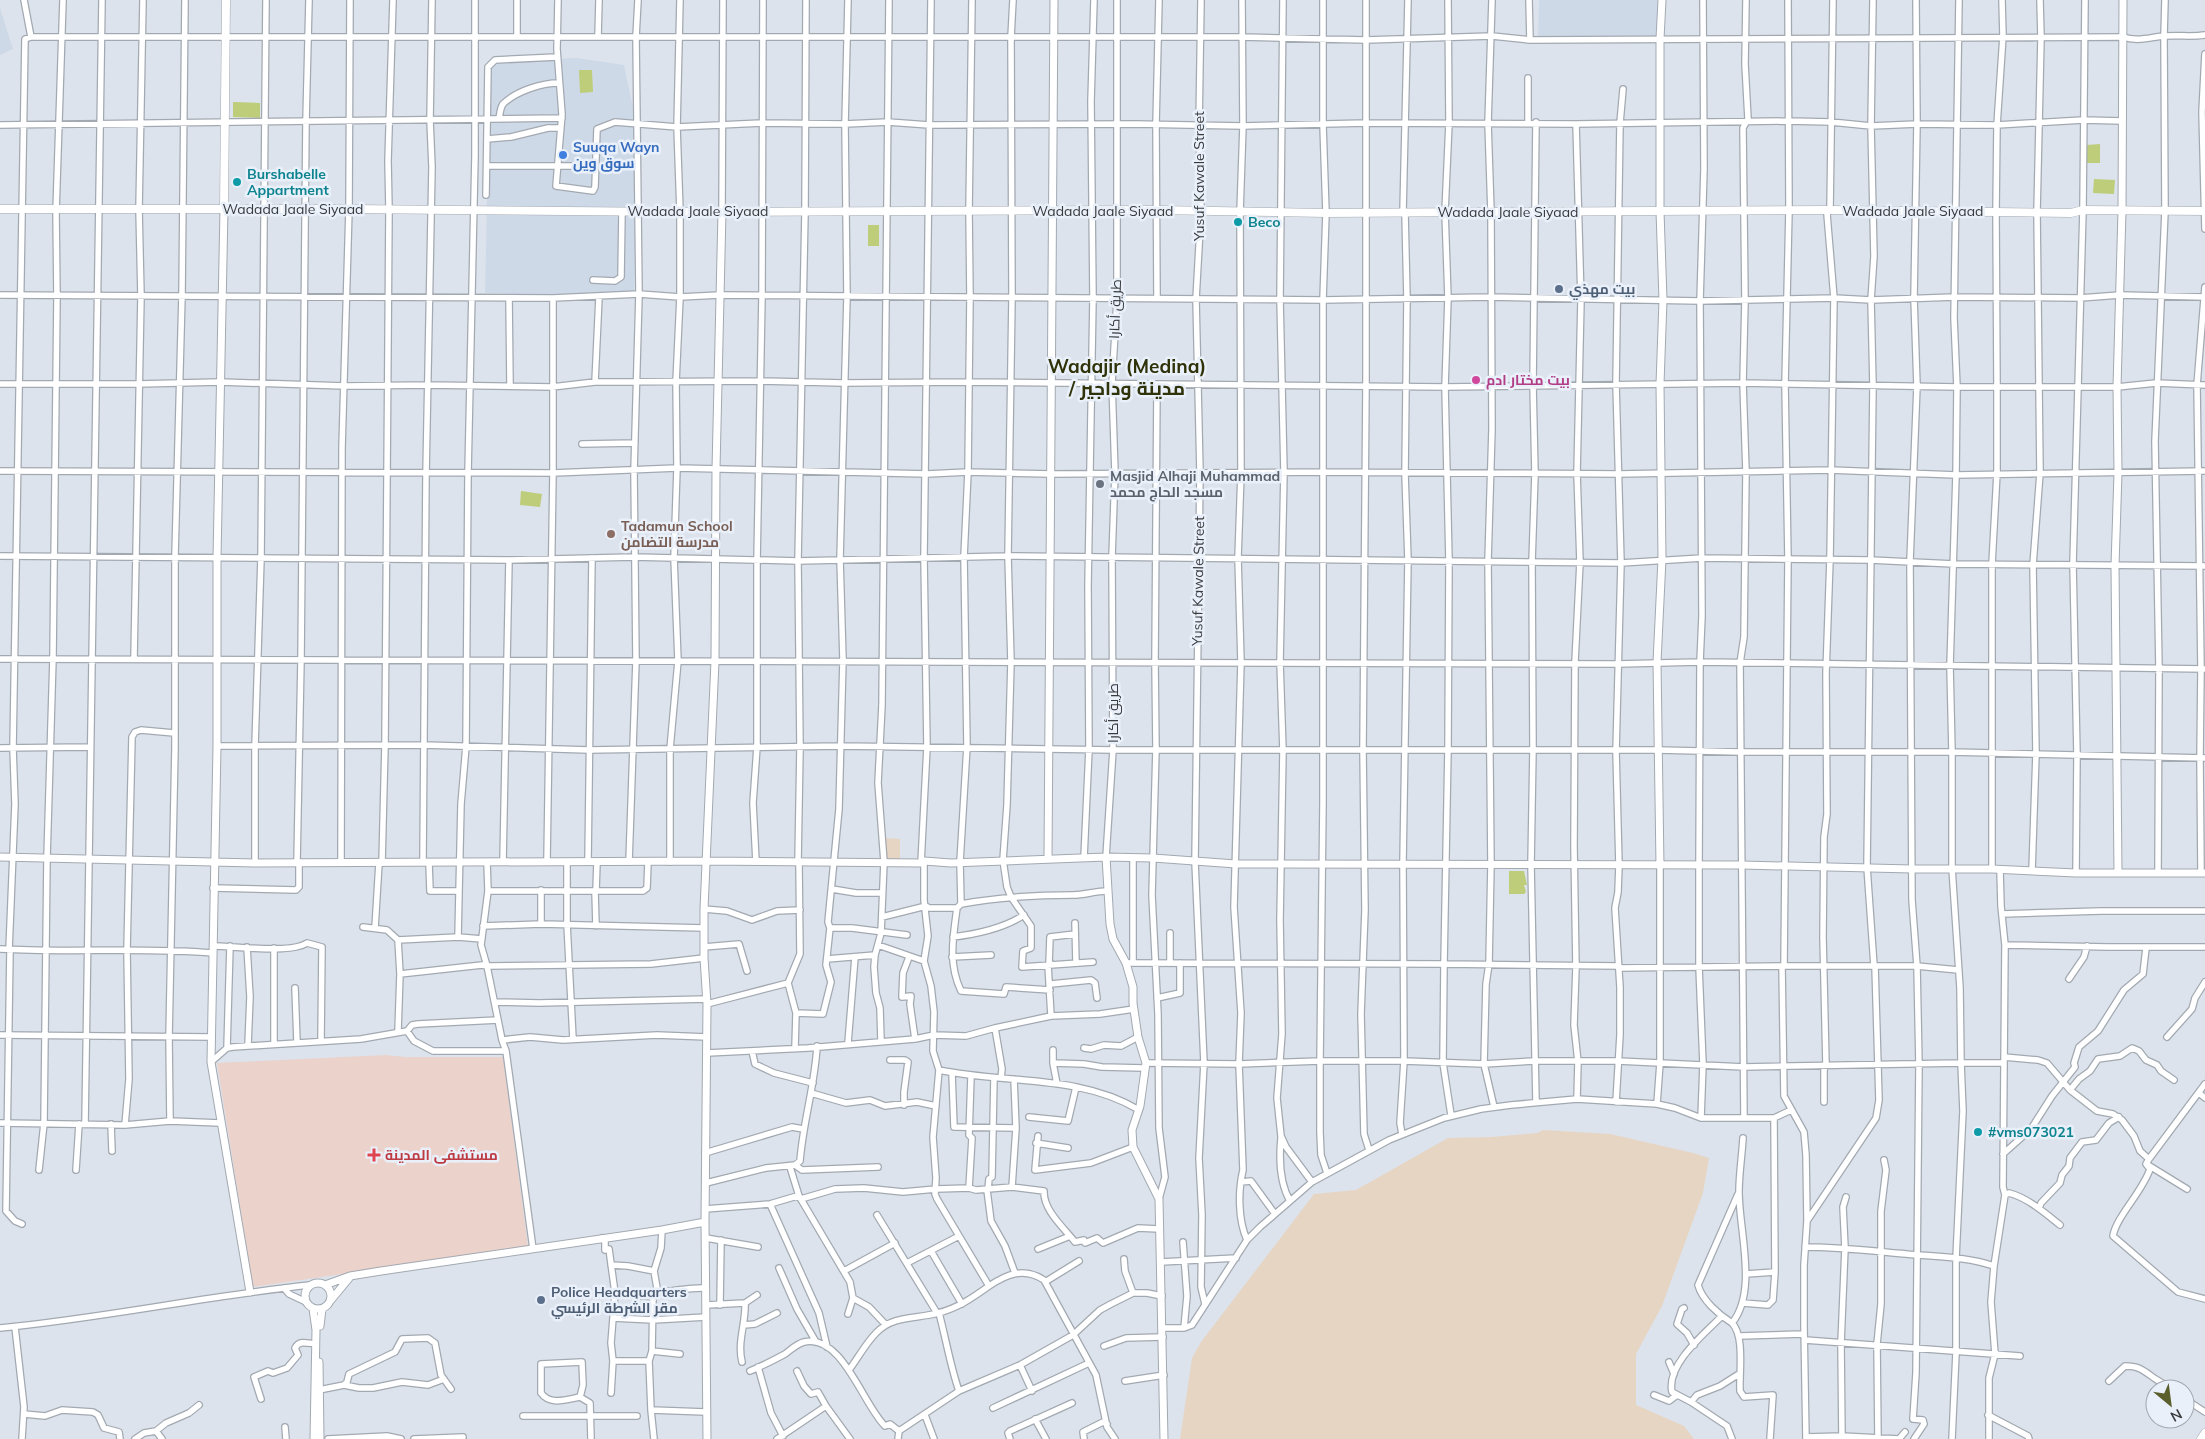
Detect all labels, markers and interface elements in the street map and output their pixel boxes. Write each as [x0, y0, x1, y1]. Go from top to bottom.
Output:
street label: Yusuf Kawale Street [1190, 111, 1208, 242]
place label: Suuqa Wayn سوق وين [573, 138, 659, 172]
marker: Suuqa Wayn سوق وين [557, 149, 569, 161]
place label: Burshabelle Appartment [247, 165, 329, 199]
marker: Burshabelle Appartment [231, 176, 243, 188]
street label: Wadada Jaale Siyaad [223, 200, 363, 218]
street label: Wadada Jaale Siyaad [628, 202, 768, 220]
street label: Wadada Jaale Siyaad [1033, 202, 1173, 220]
street label: Wadada Jaale Siyaad [1843, 202, 1983, 220]
street label: Wadada Jaale Siyaad [1438, 203, 1578, 221]
place label: Beco [1248, 213, 1281, 231]
marker: Beco [1232, 216, 1244, 228]
street label: طريق أكارا [1105, 279, 1125, 339]
place label: بيت مهذي [1569, 280, 1635, 300]
marker: بيت مهذي [1553, 283, 1565, 295]
district label: Wadajir (Medina) / مدينة وداجير [1048, 354, 1206, 400]
place label: بيت مختار ادم [1486, 371, 1570, 390]
marker: بيت مختار ادم [1470, 374, 1482, 386]
place label: Masjid Alhaji Muhammad مسجد الحاج محمد [1110, 467, 1280, 502]
marker: Masjid Alhaji Muhammad مسجد الحاج محمد [1094, 478, 1106, 490]
street label: Yusuf Kawale Street [1188, 516, 1208, 647]
place label: Tadamun School مدرسة التضامن [621, 517, 733, 551]
marker: Tadamun School مدرسة التضامن [605, 528, 617, 540]
street label: طريق أكارا [1104, 683, 1122, 743]
place label: #vms073021 [1988, 1123, 2074, 1141]
marker: #vms073021 [1972, 1126, 1984, 1138]
place label: مستشفى المدينة [385, 1146, 498, 1164]
marker: مستشفى المدينة [367, 1148, 381, 1162]
place label: Police Headquarters مقر الشرطة الرئيسي [551, 1283, 687, 1319]
marker: Police Headquarters مقر الشرطة الرئيسي [535, 1294, 547, 1306]
north arrow [2145, 1379, 2195, 1429]
text: N [2167, 1405, 2185, 1426]

